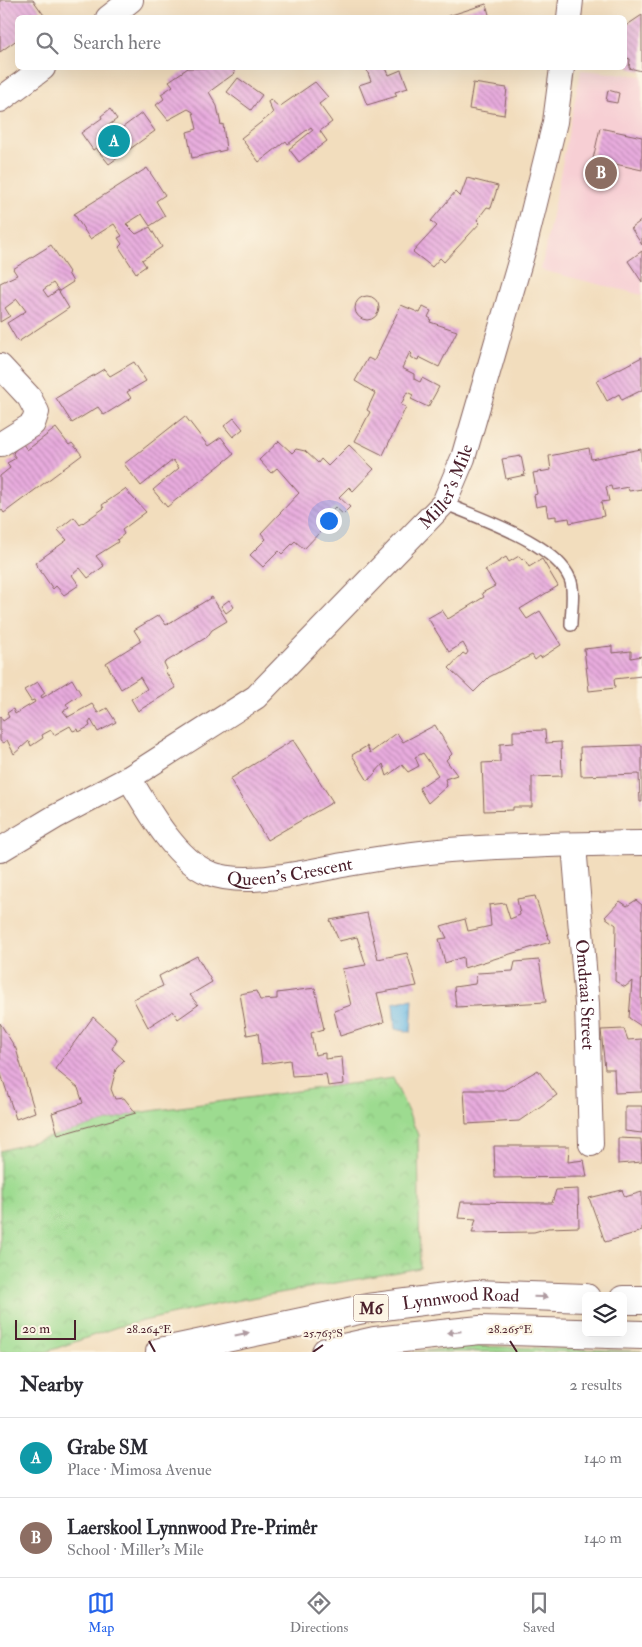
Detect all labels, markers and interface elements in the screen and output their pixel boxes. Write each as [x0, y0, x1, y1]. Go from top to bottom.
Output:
search box [15, 15, 627, 70]
icon: search [33, 29, 61, 57]
text: Search here [73, 31, 161, 55]
pin: A [98, 122, 130, 160]
pin: B [585, 154, 617, 192]
street label: Miller's Mile [414, 441, 478, 534]
your location [316, 508, 342, 534]
street label: Queen's Crescent [226, 852, 354, 892]
street label: Omdraai Street [570, 938, 599, 1050]
street label: Lynnwood Road [401, 1283, 520, 1315]
map controls [582, 1292, 627, 1337]
button: layers [582, 1292, 627, 1337]
one-way arrow [533, 1293, 549, 1301]
road number: M6 [354, 1295, 388, 1322]
scale bar [15, 1317, 76, 1340]
text: 20 m [22, 1320, 50, 1337]
text: 28.264°E [126, 1322, 172, 1337]
text: 28.265°E [488, 1322, 533, 1337]
text: 25.763°S [303, 1326, 343, 1341]
one-way arrow [445, 1328, 461, 1336]
one-way arrow [235, 1330, 250, 1338]
text: Nearby [20, 1371, 83, 1398]
text: 2 results [569, 1375, 622, 1395]
text: Grabe SM [67, 1436, 148, 1460]
text: A [31, 1448, 41, 1468]
text: 140 m [584, 1448, 622, 1468]
text: Place · Mimosa Avenue [67, 1460, 212, 1480]
text: Laerskool Lynnwood Pre-Primêr [67, 1516, 317, 1540]
text: B [31, 1528, 41, 1548]
text: 140 m [584, 1528, 622, 1548]
text: School · Miller's Mile [67, 1540, 204, 1560]
tab: Map [87, 1589, 115, 1636]
tab: Directions [290, 1589, 348, 1636]
tab: Saved [523, 1589, 555, 1636]

